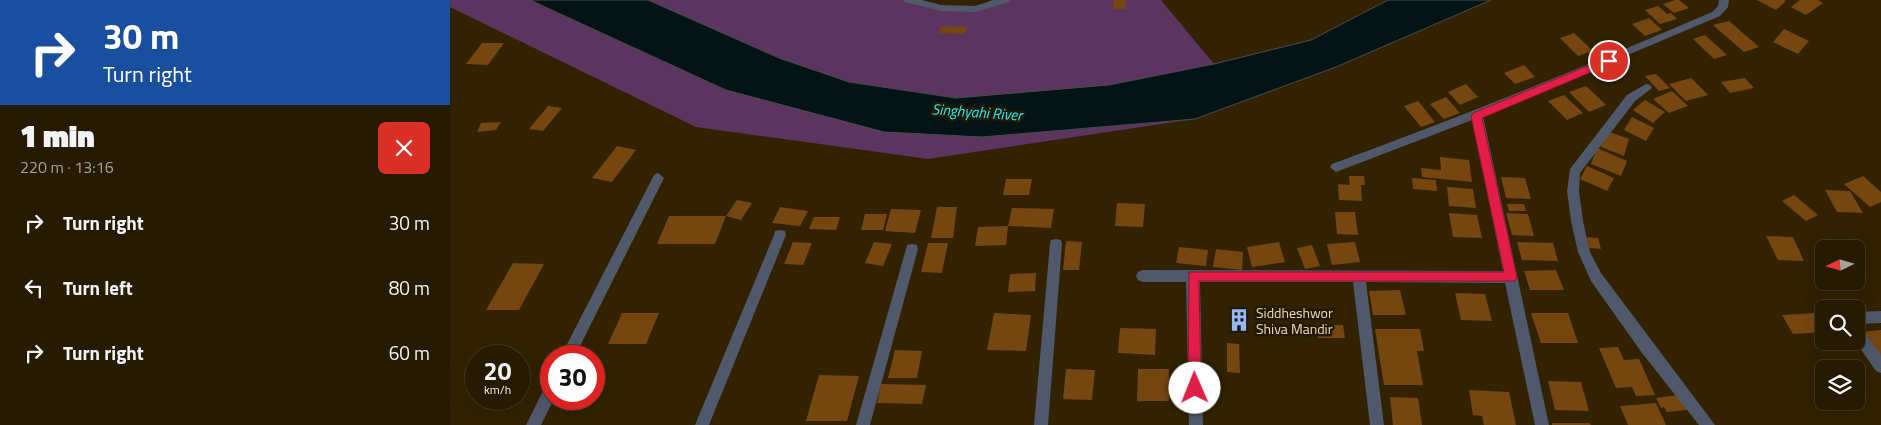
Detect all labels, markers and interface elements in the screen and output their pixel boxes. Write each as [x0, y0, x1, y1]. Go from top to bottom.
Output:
text: 30 m [103, 9, 179, 63]
icon: right [20, 20, 85, 85]
pin [1588, 40, 1630, 82]
icon: arrive [1595, 47, 1623, 75]
text: Turn right [103, 57, 192, 91]
water label: Singhyahi River [931, 97, 1025, 127]
text: 1 min [20, 113, 95, 159]
button: close [378, 122, 430, 174]
text: 220 m · 13:16 [20, 155, 114, 179]
text: Turn right [63, 208, 144, 237]
text: 30 m [389, 208, 430, 237]
icon: right [20, 209, 48, 237]
north arrow [1815, 240, 1865, 290]
map controls [1815, 240, 1865, 410]
text: Turn left [63, 273, 133, 302]
text: 80 m [389, 273, 430, 302]
icon: left [20, 274, 48, 302]
button: search [1815, 300, 1865, 350]
place label: Siddheshwor Shiva Mandir [1256, 302, 1333, 339]
building icon: Siddheshwor Shiva Mandir [1226, 307, 1252, 333]
text: Turn right [63, 338, 144, 367]
text: 60 m [389, 338, 430, 367]
icon: right [20, 339, 48, 367]
speed limit sign: 30 [540, 345, 605, 410]
text: 20 [483, 352, 512, 390]
button: layers [1815, 360, 1865, 410]
position arrow [1168, 361, 1220, 413]
text: km/h [484, 380, 511, 399]

